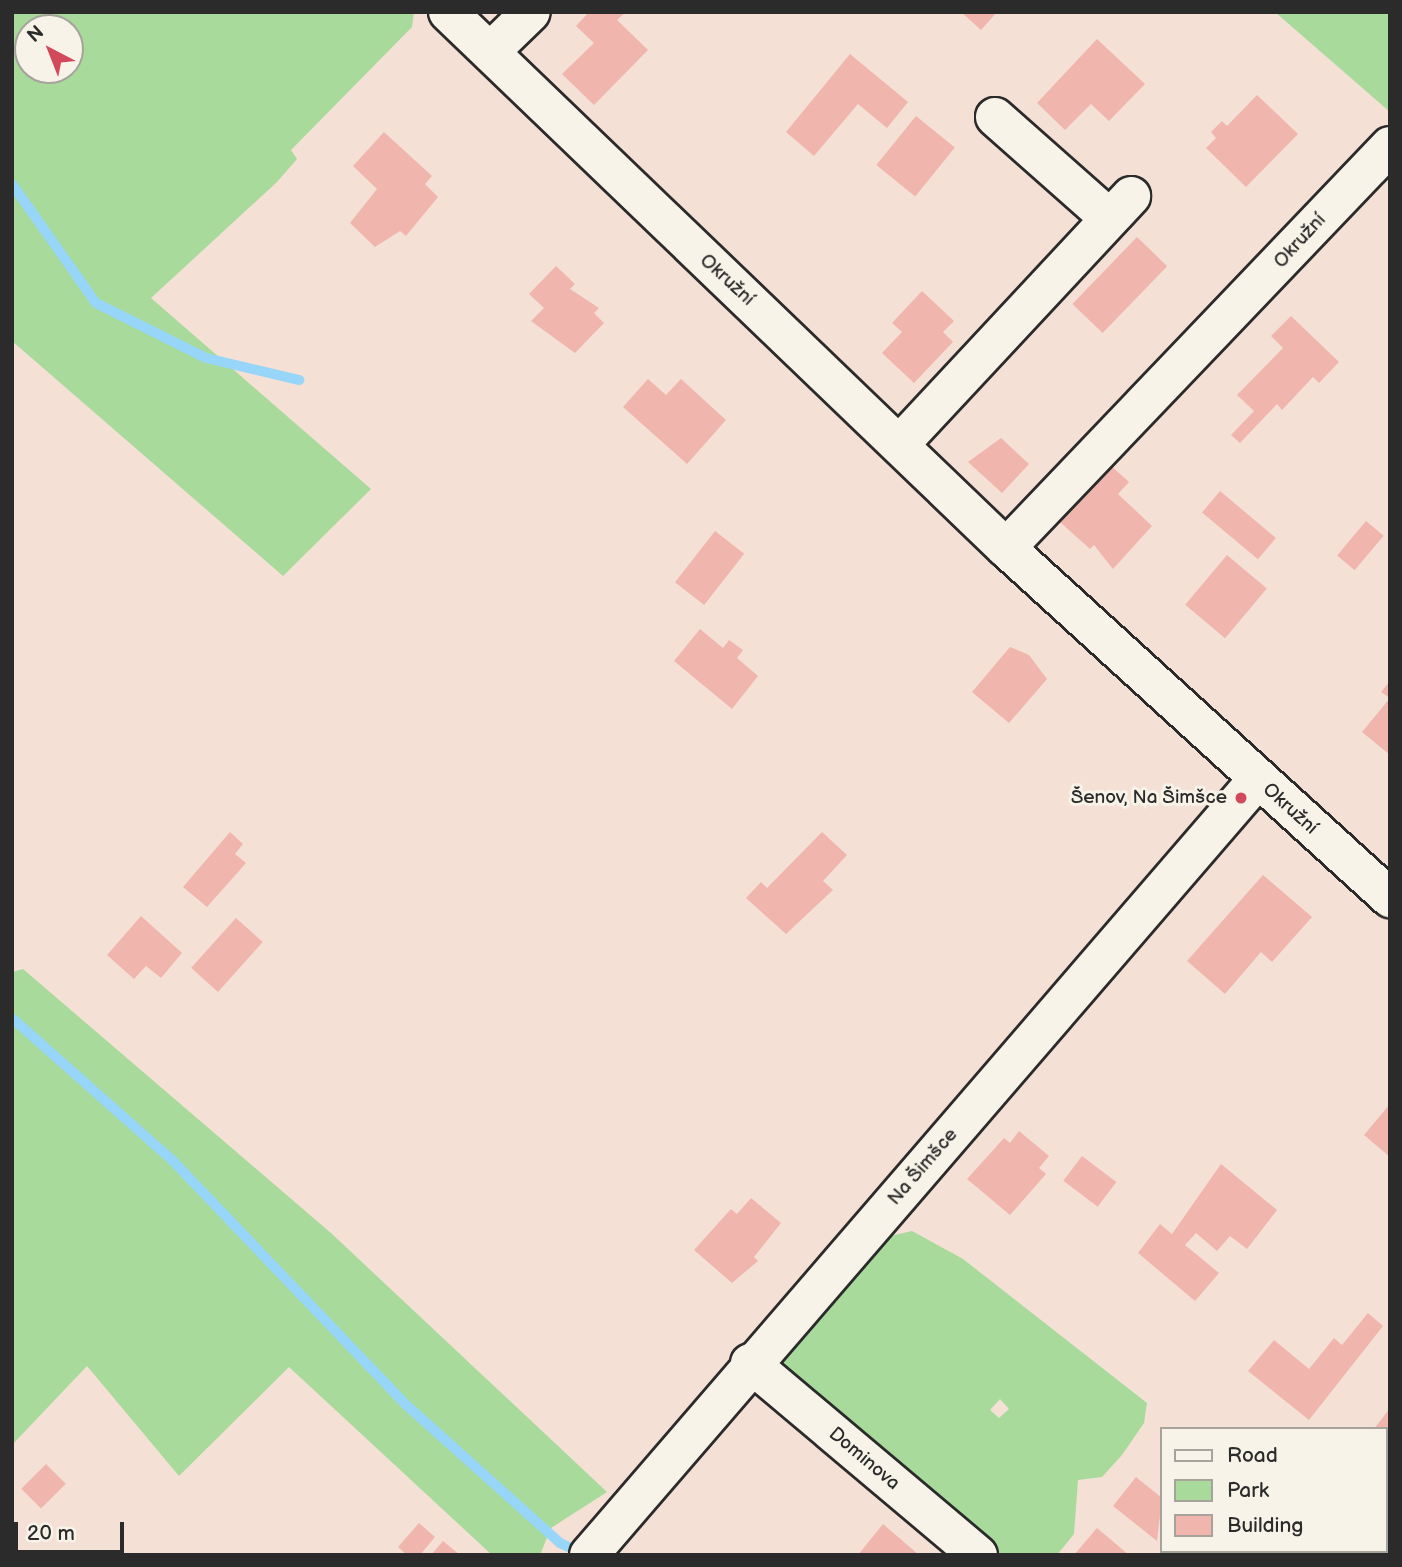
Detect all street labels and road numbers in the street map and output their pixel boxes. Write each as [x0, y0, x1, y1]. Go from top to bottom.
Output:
street label: Okružní [1269, 209, 1331, 273]
street label: Okružní [695, 249, 759, 311]
street label: Okružní [1258, 778, 1322, 840]
street label: Na Šimšce [883, 1124, 963, 1210]
street label: Dominova [824, 1423, 904, 1495]

